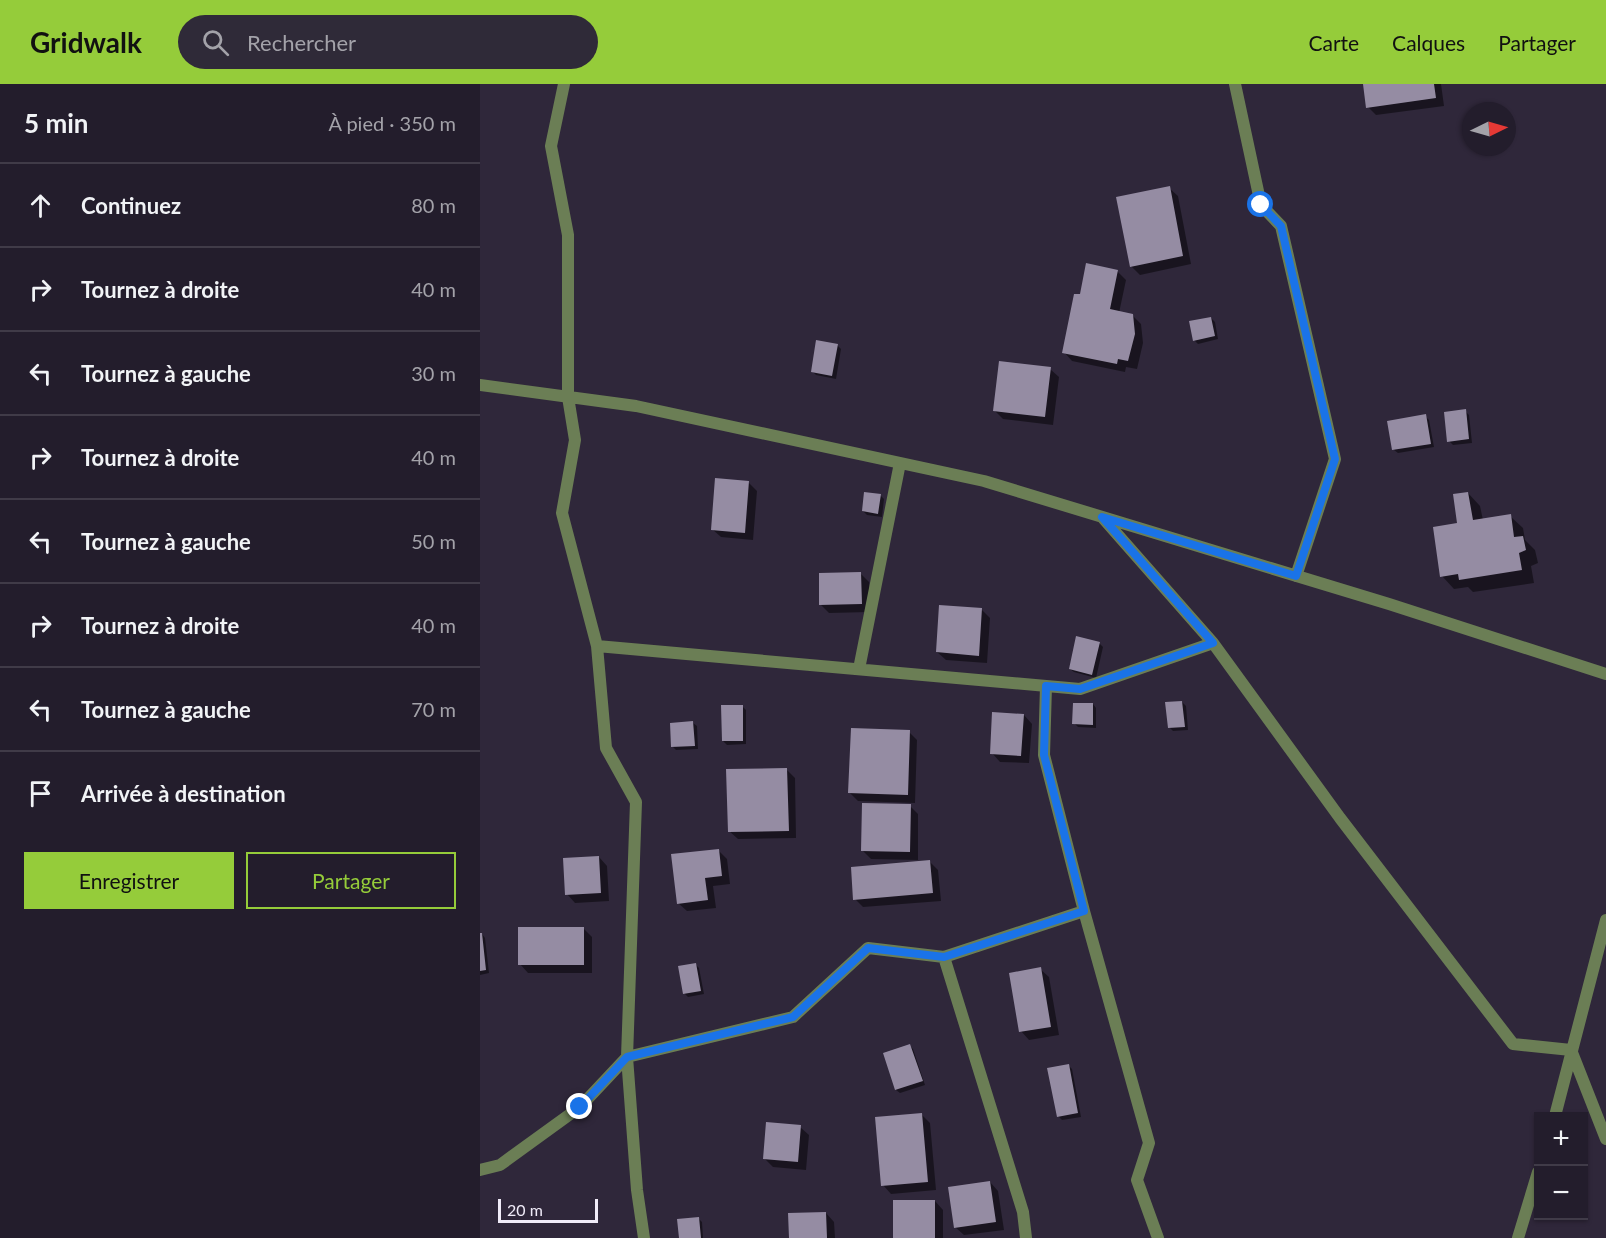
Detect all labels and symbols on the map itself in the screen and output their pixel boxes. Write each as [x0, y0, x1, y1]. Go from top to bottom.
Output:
north arrow [1462, 102, 1516, 156]
route start [1247, 191, 1273, 217]
route end [566, 1093, 592, 1119]
scale bar [498, 1196, 598, 1224]

